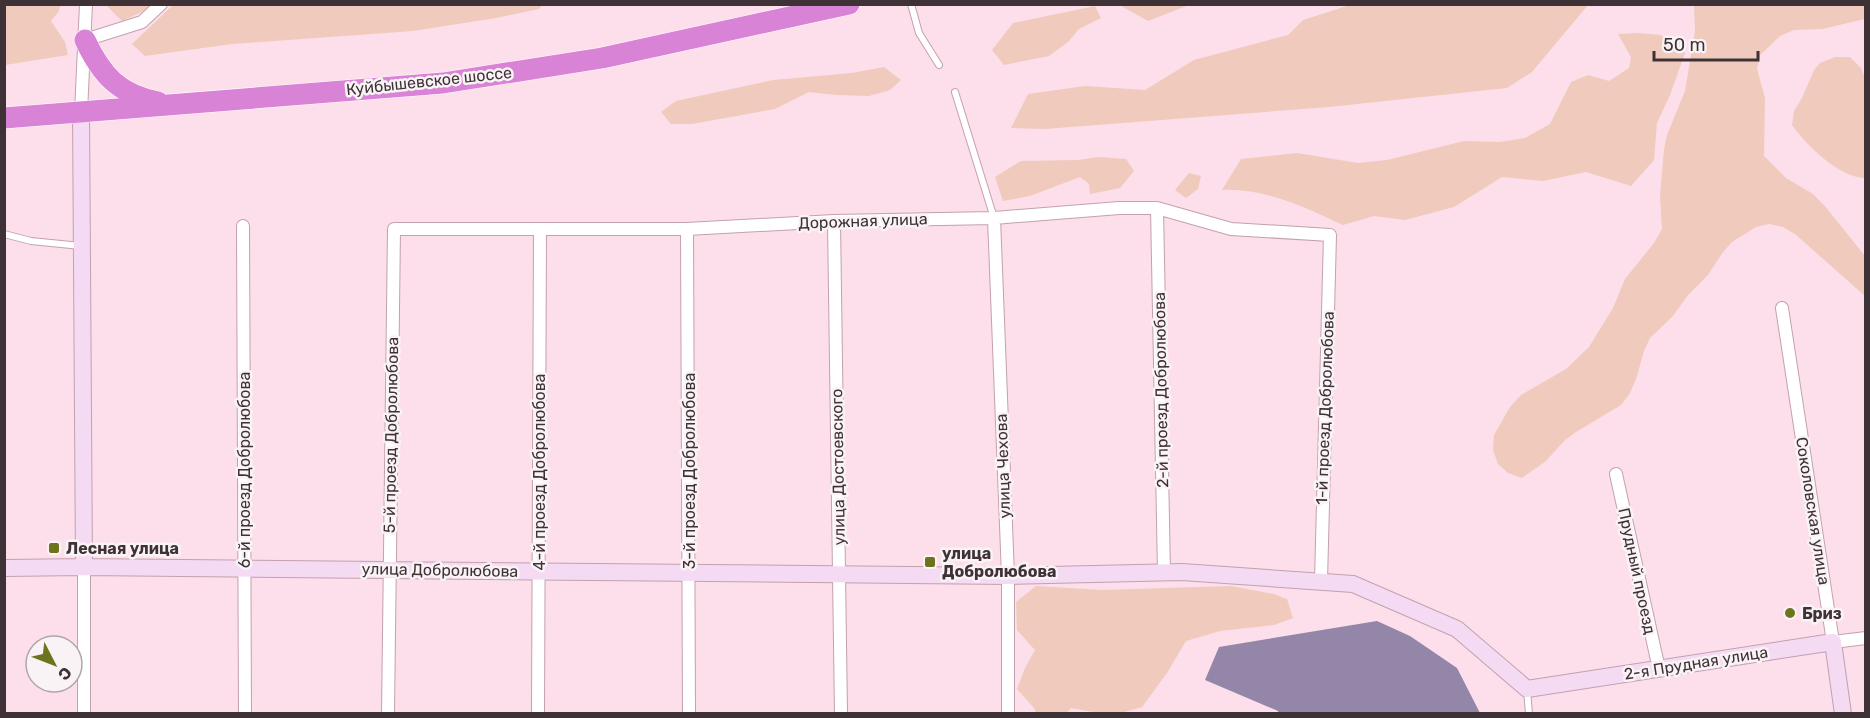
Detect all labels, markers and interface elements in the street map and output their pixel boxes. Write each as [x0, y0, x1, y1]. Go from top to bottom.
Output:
scale bar [1654, 24, 1758, 62]
text: 50 m [1663, 34, 1706, 56]
street label: Куйбышевское шоссе [345, 63, 513, 99]
street label: Дорожная улица [798, 209, 928, 233]
street label: 2-й проезд Добролюбова [1150, 292, 1172, 488]
street label: 1-й проезд Добролюбова [1312, 311, 1338, 505]
street label: 5-й проезд Добролюбова [380, 337, 402, 533]
street label: 6-й проезд Добролюбова [235, 372, 254, 568]
street label: 3-й проезд Добролюбова [680, 373, 699, 569]
street label: 4-й проезд Добролюбова [530, 374, 549, 570]
street label: улица Достоевского [827, 388, 849, 546]
street label: улица Чехова [992, 413, 1014, 519]
street label: Соколовская улица [1792, 436, 1834, 586]
street label: Прудный проезд [1614, 506, 1660, 636]
place label: Лесная улица [66, 539, 179, 558]
marker: Лесная улица [47, 541, 61, 555]
place label: улица Добролюбова [942, 544, 1057, 581]
marker: улица Добролюбова [923, 555, 937, 569]
street label: улица Добролюбова [362, 559, 518, 581]
place label: Бриз [1802, 604, 1842, 623]
marker: Бриз [1783, 606, 1797, 620]
north arrow [24, 634, 84, 694]
street label: 2-я Прудная улица [1623, 642, 1769, 684]
text: С [54, 663, 76, 684]

